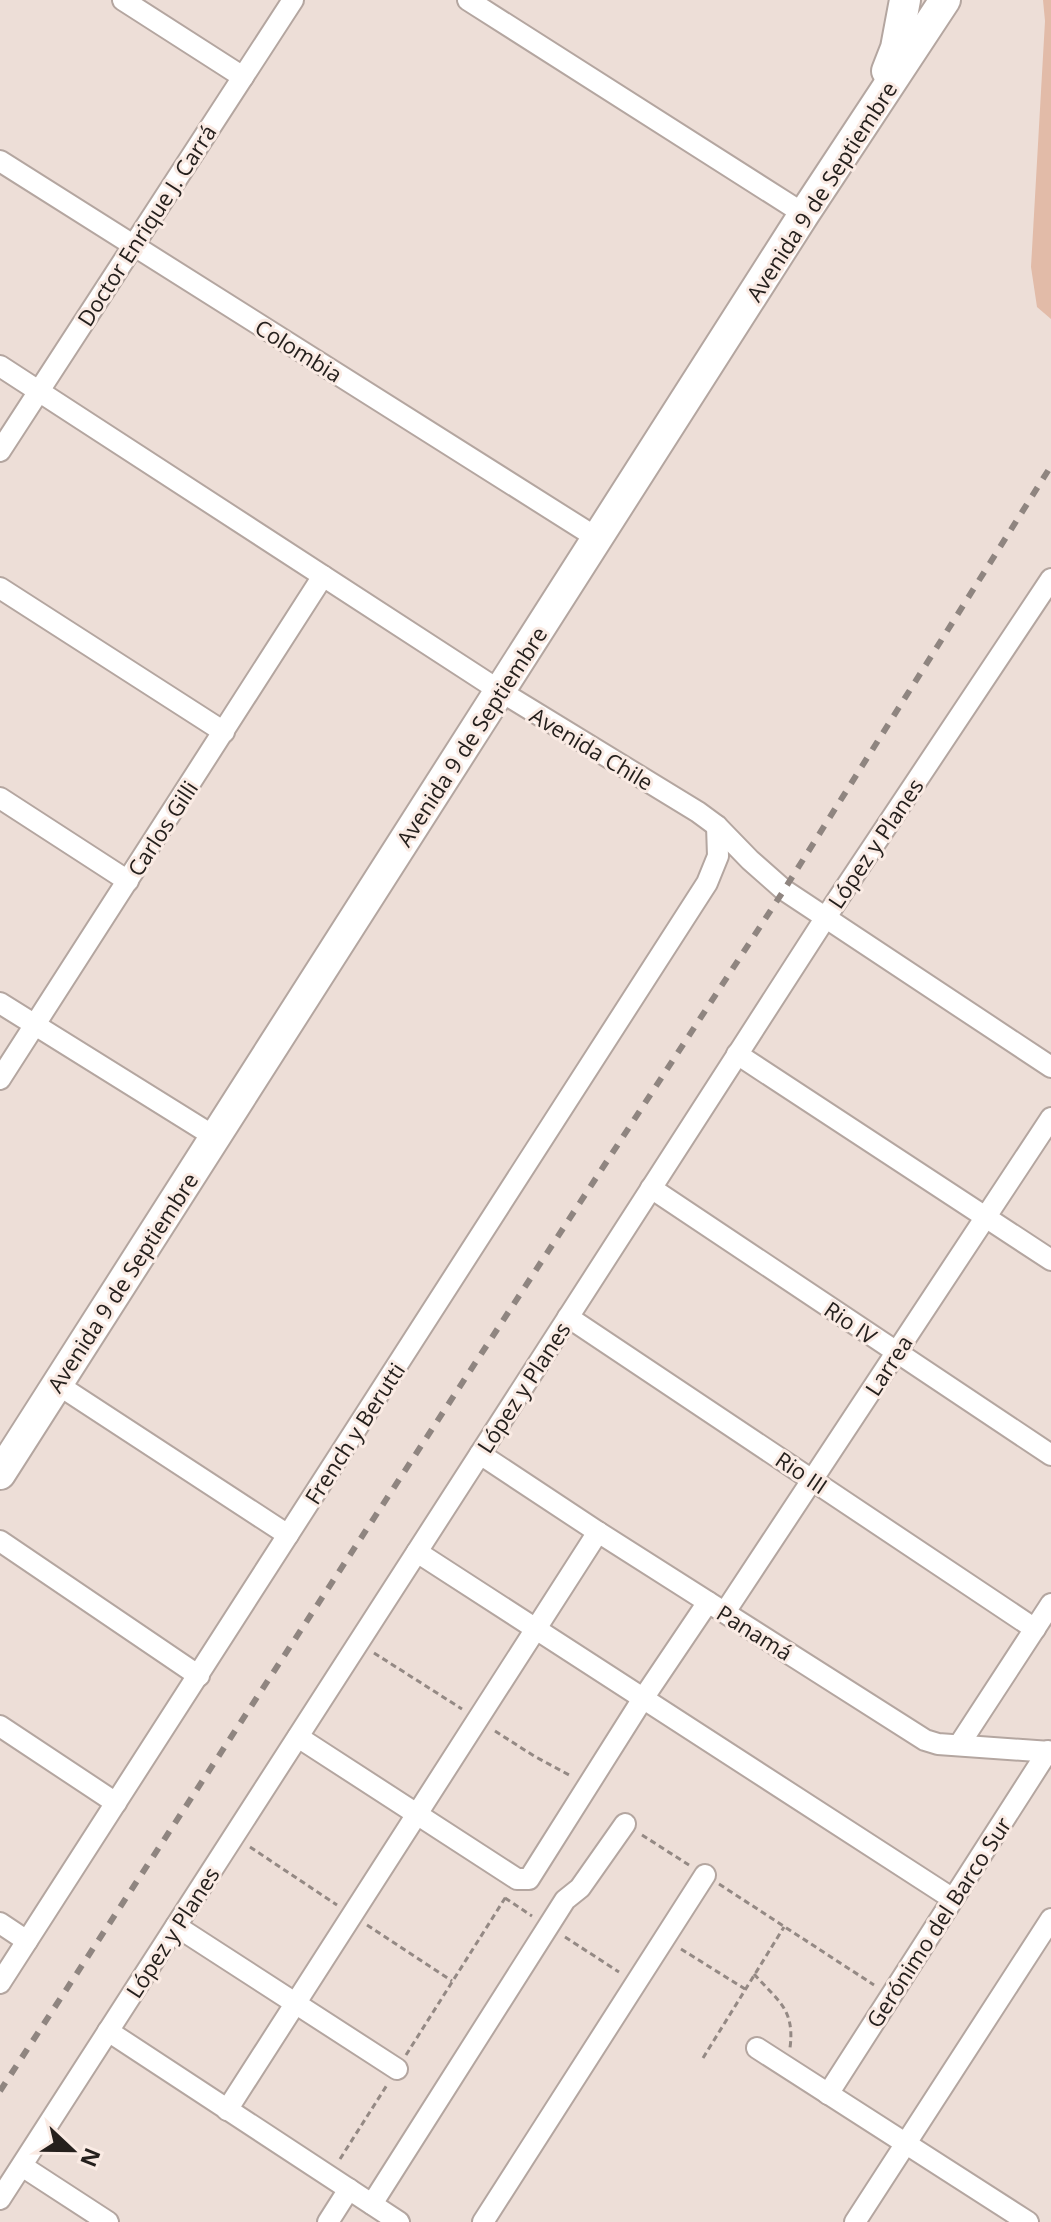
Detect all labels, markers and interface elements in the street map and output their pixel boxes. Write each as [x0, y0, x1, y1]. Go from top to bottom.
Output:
street label: Avenida 9 de Septiembre [739, 75, 903, 307]
street label: Doctor Enrique J. Carrá [70, 118, 222, 332]
street label: Colombia [250, 311, 348, 389]
street label: Avenida 9 de Septiembre [389, 620, 553, 852]
street label: Avenida Chile [525, 699, 659, 797]
street label: López y Planes [820, 772, 930, 914]
street label: Carlos Gilli [120, 774, 204, 882]
street label: Avenida 9 de Septiembre [40, 1166, 204, 1398]
street label: Rio IV [819, 1294, 884, 1351]
street label: López y Planes [469, 1316, 577, 1458]
street label: Larrea [857, 1329, 919, 1401]
street label: French y Berutti [297, 1356, 411, 1510]
street label: Rio III [770, 1444, 834, 1500]
street label: Panamá [712, 1597, 798, 1667]
street label: Gerónimo del Barco Sur [859, 1811, 1017, 2033]
street label: López y Planes [118, 1861, 226, 2003]
north arrow [32, 2110, 112, 2190]
text: N [74, 2144, 109, 2172]

